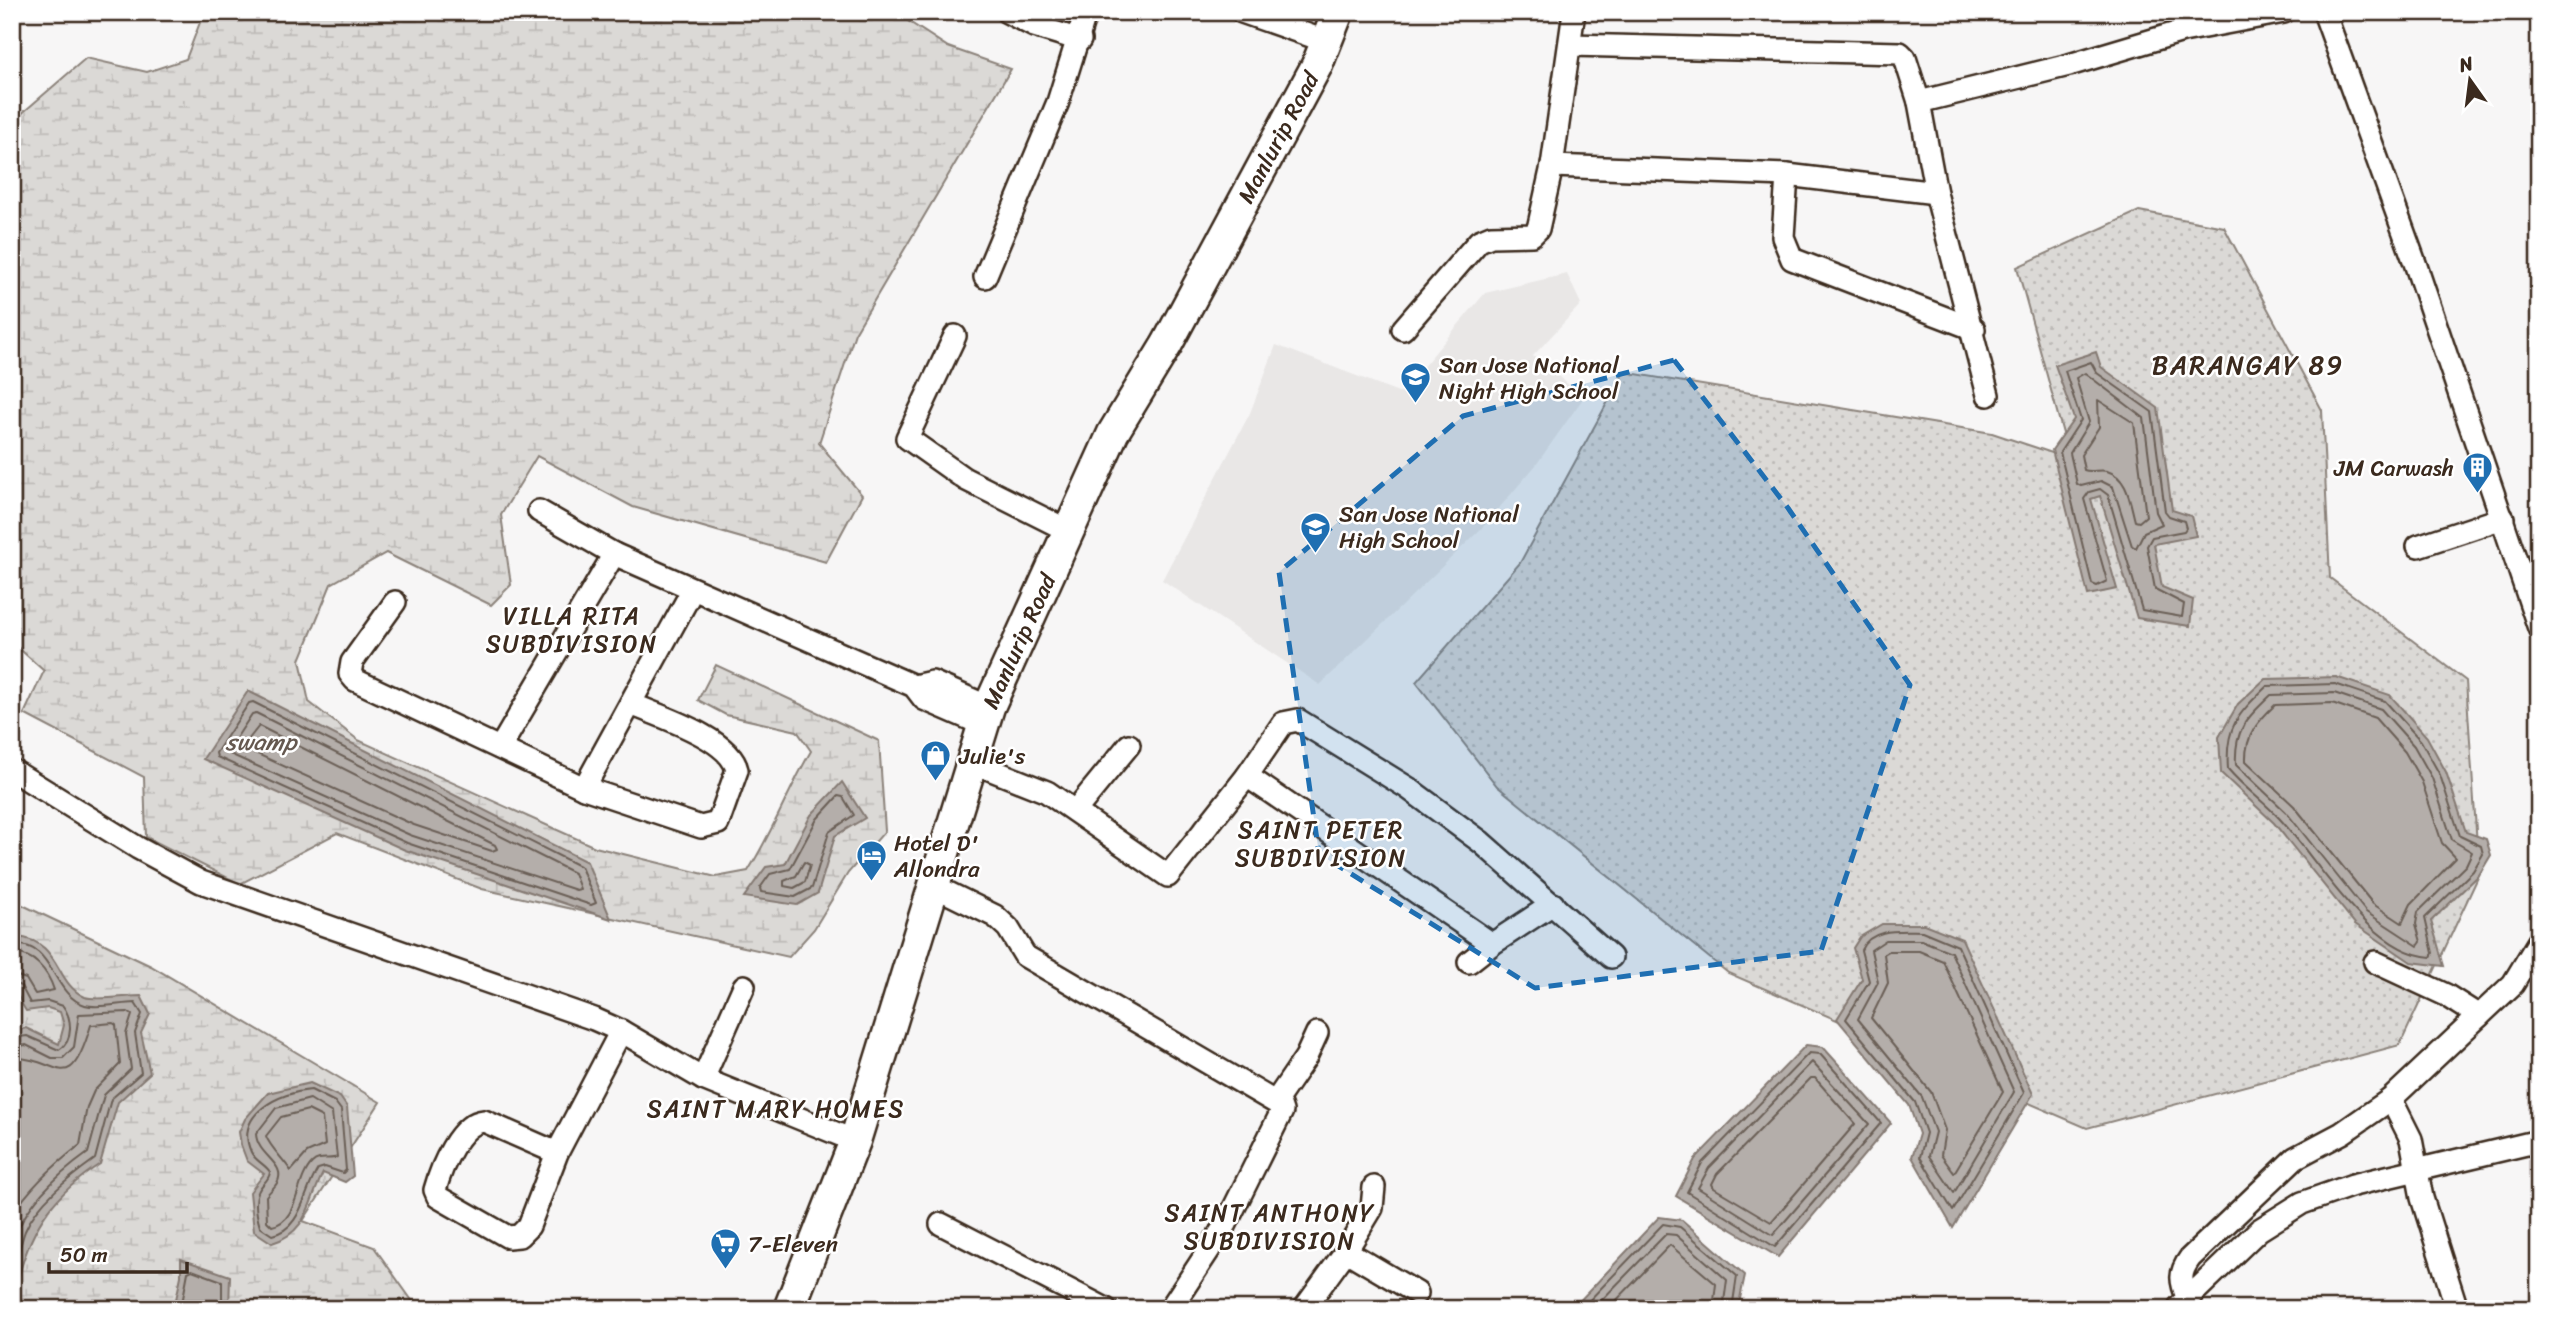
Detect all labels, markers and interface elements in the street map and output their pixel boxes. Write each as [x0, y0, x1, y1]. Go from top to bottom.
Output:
north arrow [2436, 46, 2506, 116]
text: N [2455, 46, 2477, 82]
street label: Manlurip Road [1226, 62, 1331, 211]
district label: BARANGAY 89 [2152, 342, 2344, 388]
place label: San Jose National Night High School [1439, 345, 1619, 412]
school or university icon: San Jose National Night High School [1399, 361, 1433, 405]
place label: JM Carwash [2333, 448, 2454, 489]
building icon: JM Carwash [2460, 451, 2494, 495]
place label: San Jose National High School [1339, 494, 1519, 561]
school or university icon: San Jose National High School [1299, 510, 1333, 554]
street label: Manlurip Road [970, 565, 1068, 716]
district label: VILLA RITA SUBDIVISION [486, 595, 658, 665]
water label: swamp [226, 721, 299, 763]
place label: Julie's [958, 736, 1026, 777]
shop icon: Julie's [919, 739, 953, 783]
district label: SAINT PETER SUBDIVISION [1235, 809, 1407, 879]
place label: Hotel D' Allondra [893, 823, 980, 890]
hotel icon: Hotel D' Allondra [854, 839, 888, 883]
district label: SAINT MARY HOMES [647, 1088, 905, 1130]
district label: SAINT ANTHONY SUBDIVISION [1165, 1192, 1375, 1262]
place label: 7-Eleven [748, 1224, 838, 1265]
supermarket icon: 7-Eleven [708, 1227, 742, 1271]
scale bar [49, 1230, 187, 1274]
text: 50 m [60, 1236, 108, 1274]

